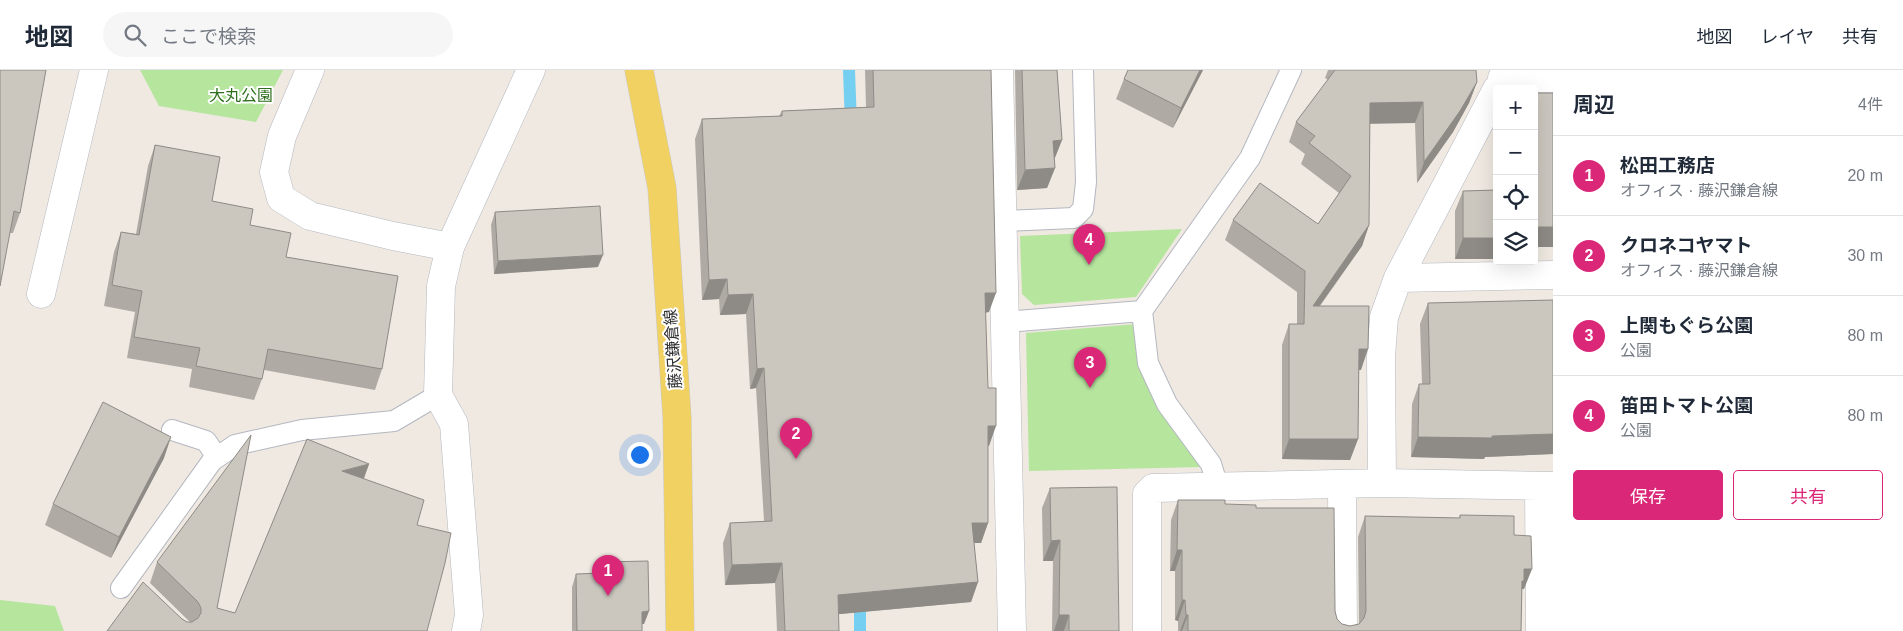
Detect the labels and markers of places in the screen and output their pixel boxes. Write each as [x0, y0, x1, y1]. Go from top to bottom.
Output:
pin: 4 [1073, 224, 1105, 265]
pin: 3 [1074, 347, 1106, 388]
pin: 2 [780, 418, 812, 459]
pin: 1 [592, 555, 624, 596]

